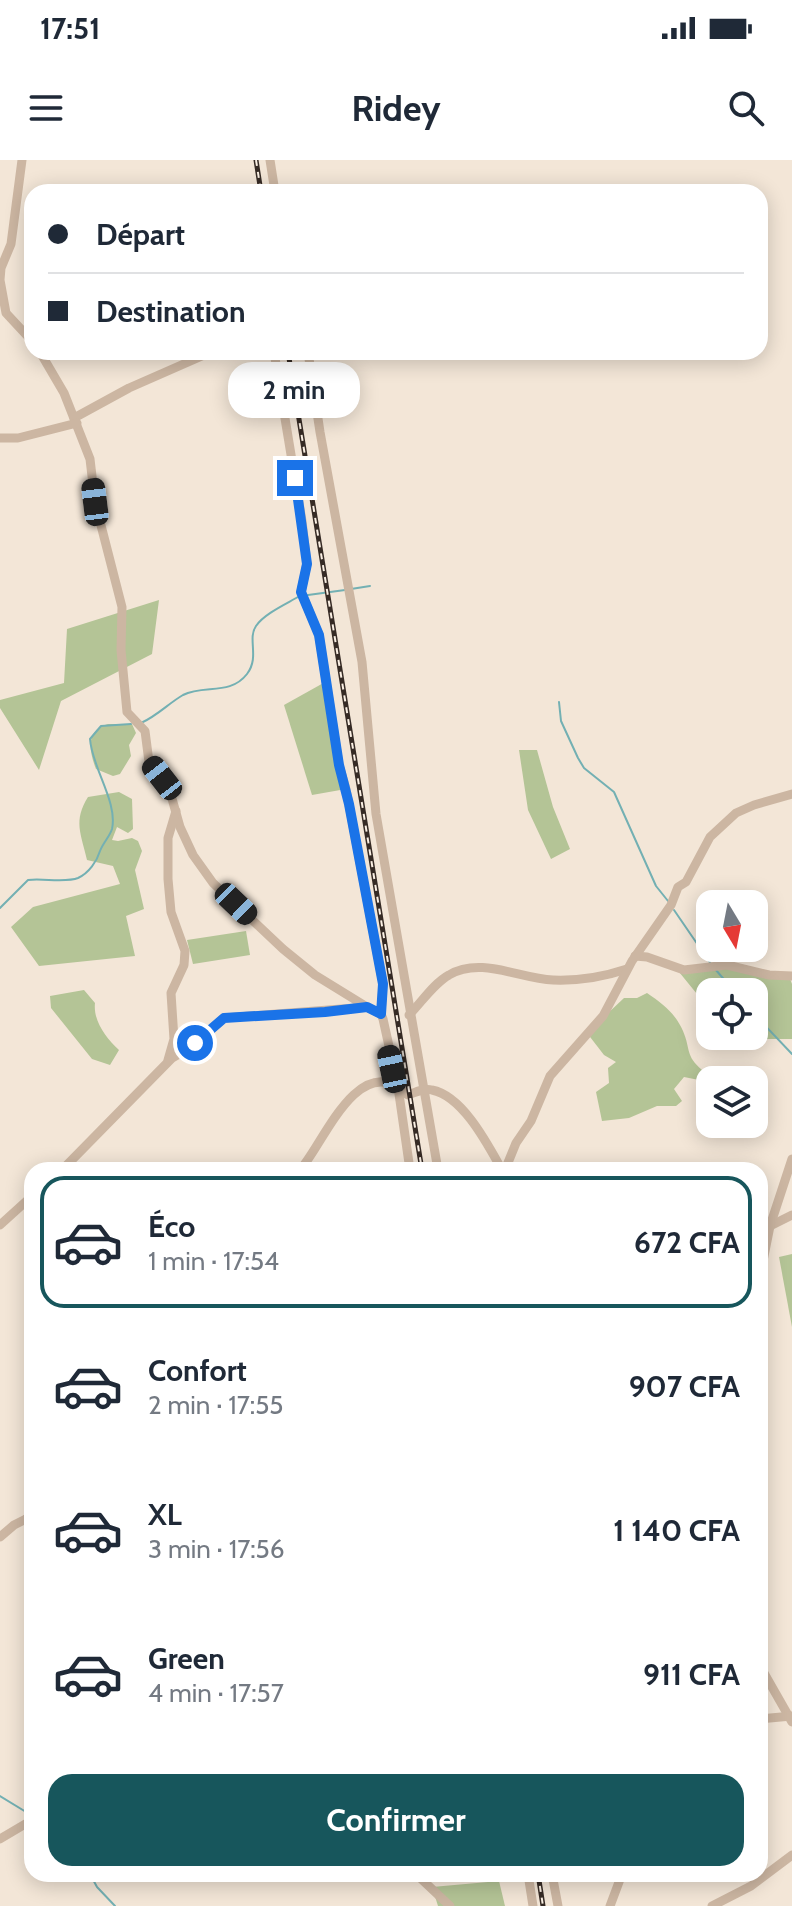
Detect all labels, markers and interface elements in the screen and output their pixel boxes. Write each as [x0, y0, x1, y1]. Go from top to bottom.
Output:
text: 17:51 [40, 10, 100, 47]
icon: menu [24, 86, 68, 130]
text: Ridey [351, 86, 441, 130]
icon: search [724, 86, 768, 130]
text: Départ [96, 216, 185, 253]
text: Destination [96, 293, 246, 330]
callout: 2 min [229, 362, 361, 418]
text: 2 min [263, 374, 325, 406]
route end [277, 460, 313, 496]
car [80, 477, 110, 527]
car [138, 752, 186, 804]
car [210, 879, 262, 929]
north arrow [696, 890, 768, 962]
map controls [696, 890, 768, 1138]
button: locate [696, 978, 768, 1050]
route start [177, 1025, 213, 1061]
car [375, 1043, 409, 1095]
button: layers [696, 1066, 768, 1138]
icon: car [52, 1206, 124, 1278]
text: Éco [148, 1208, 195, 1245]
text: 672 CFA [634, 1224, 740, 1261]
text: 1 min · 17:54 [148, 1245, 279, 1277]
icon: car [52, 1350, 124, 1422]
text: Confort [148, 1352, 247, 1389]
text: 907 CFA [629, 1368, 740, 1405]
text: 2 min · 17:55 [148, 1389, 283, 1421]
icon: car [52, 1494, 124, 1566]
text: XL [148, 1496, 182, 1533]
text: 1 140 CFA [613, 1512, 740, 1549]
text: 3 min · 17:56 [148, 1533, 284, 1565]
icon: car [52, 1638, 124, 1710]
text: Green [148, 1640, 225, 1677]
text: 911 CFA [643, 1656, 740, 1693]
text: 4 min · 17:57 [148, 1677, 284, 1709]
button: Confirmer [48, 1774, 744, 1866]

